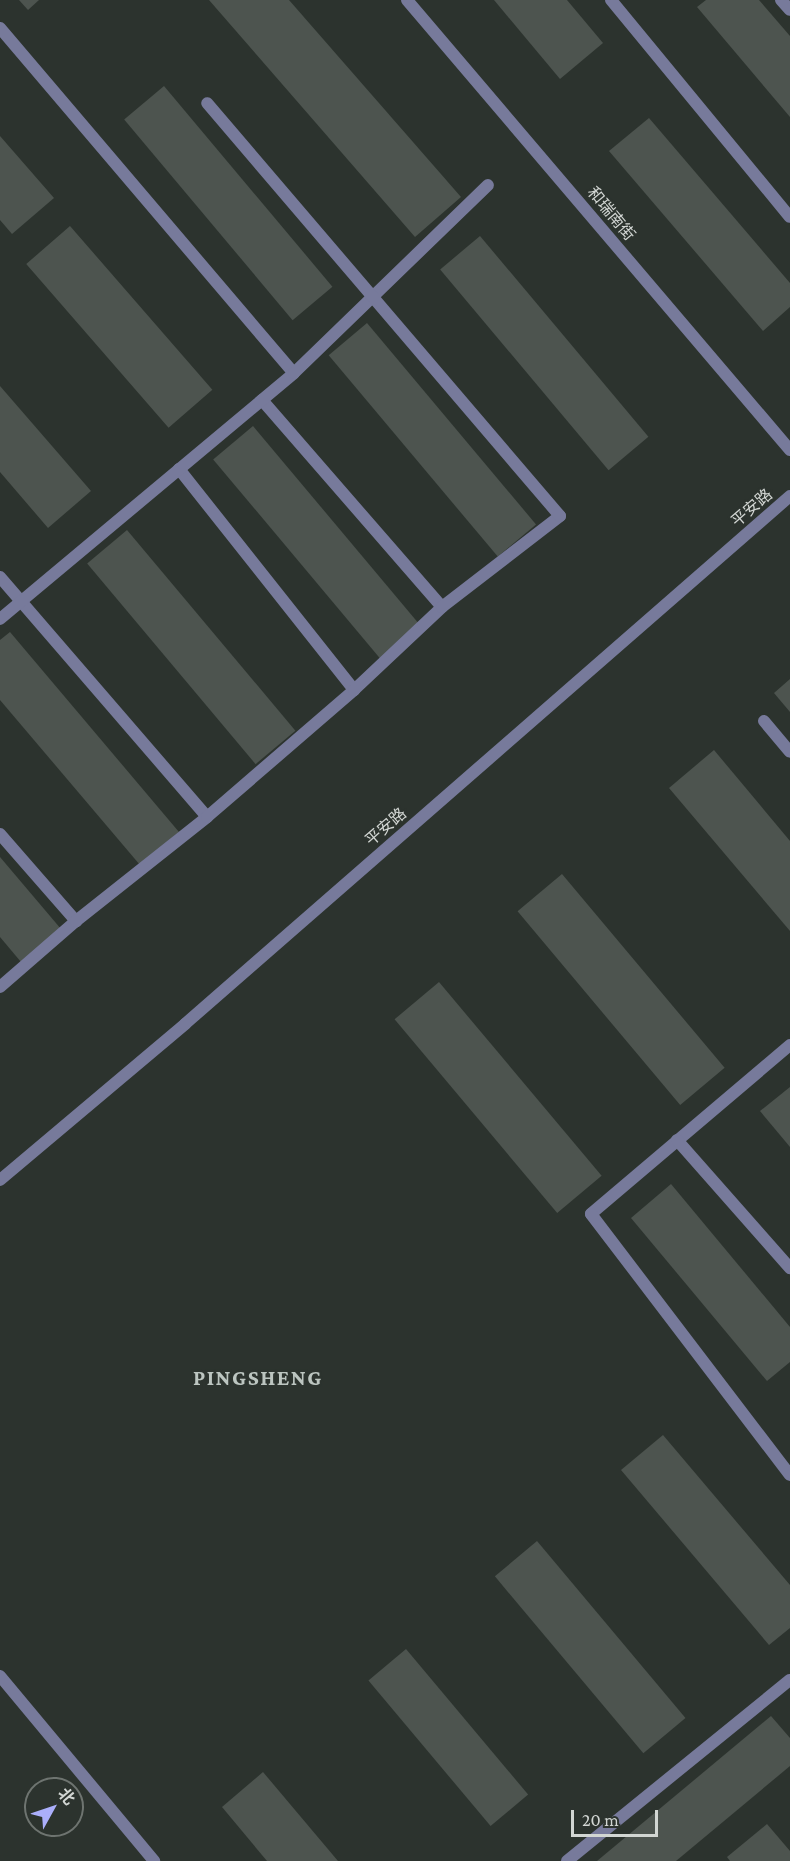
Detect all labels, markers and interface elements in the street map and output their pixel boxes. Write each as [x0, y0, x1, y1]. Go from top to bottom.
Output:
street label: 和瑞南街 [583, 183, 639, 245]
street label: 平安路 [728, 485, 776, 531]
street label: 平安路 [362, 804, 410, 850]
district label: PINGSHENG [193, 1365, 323, 1391]
north arrow [24, 1777, 84, 1837]
text: 北 [55, 1785, 78, 1808]
scale bar [574, 1798, 661, 1836]
text: 20 m [582, 1810, 619, 1830]

